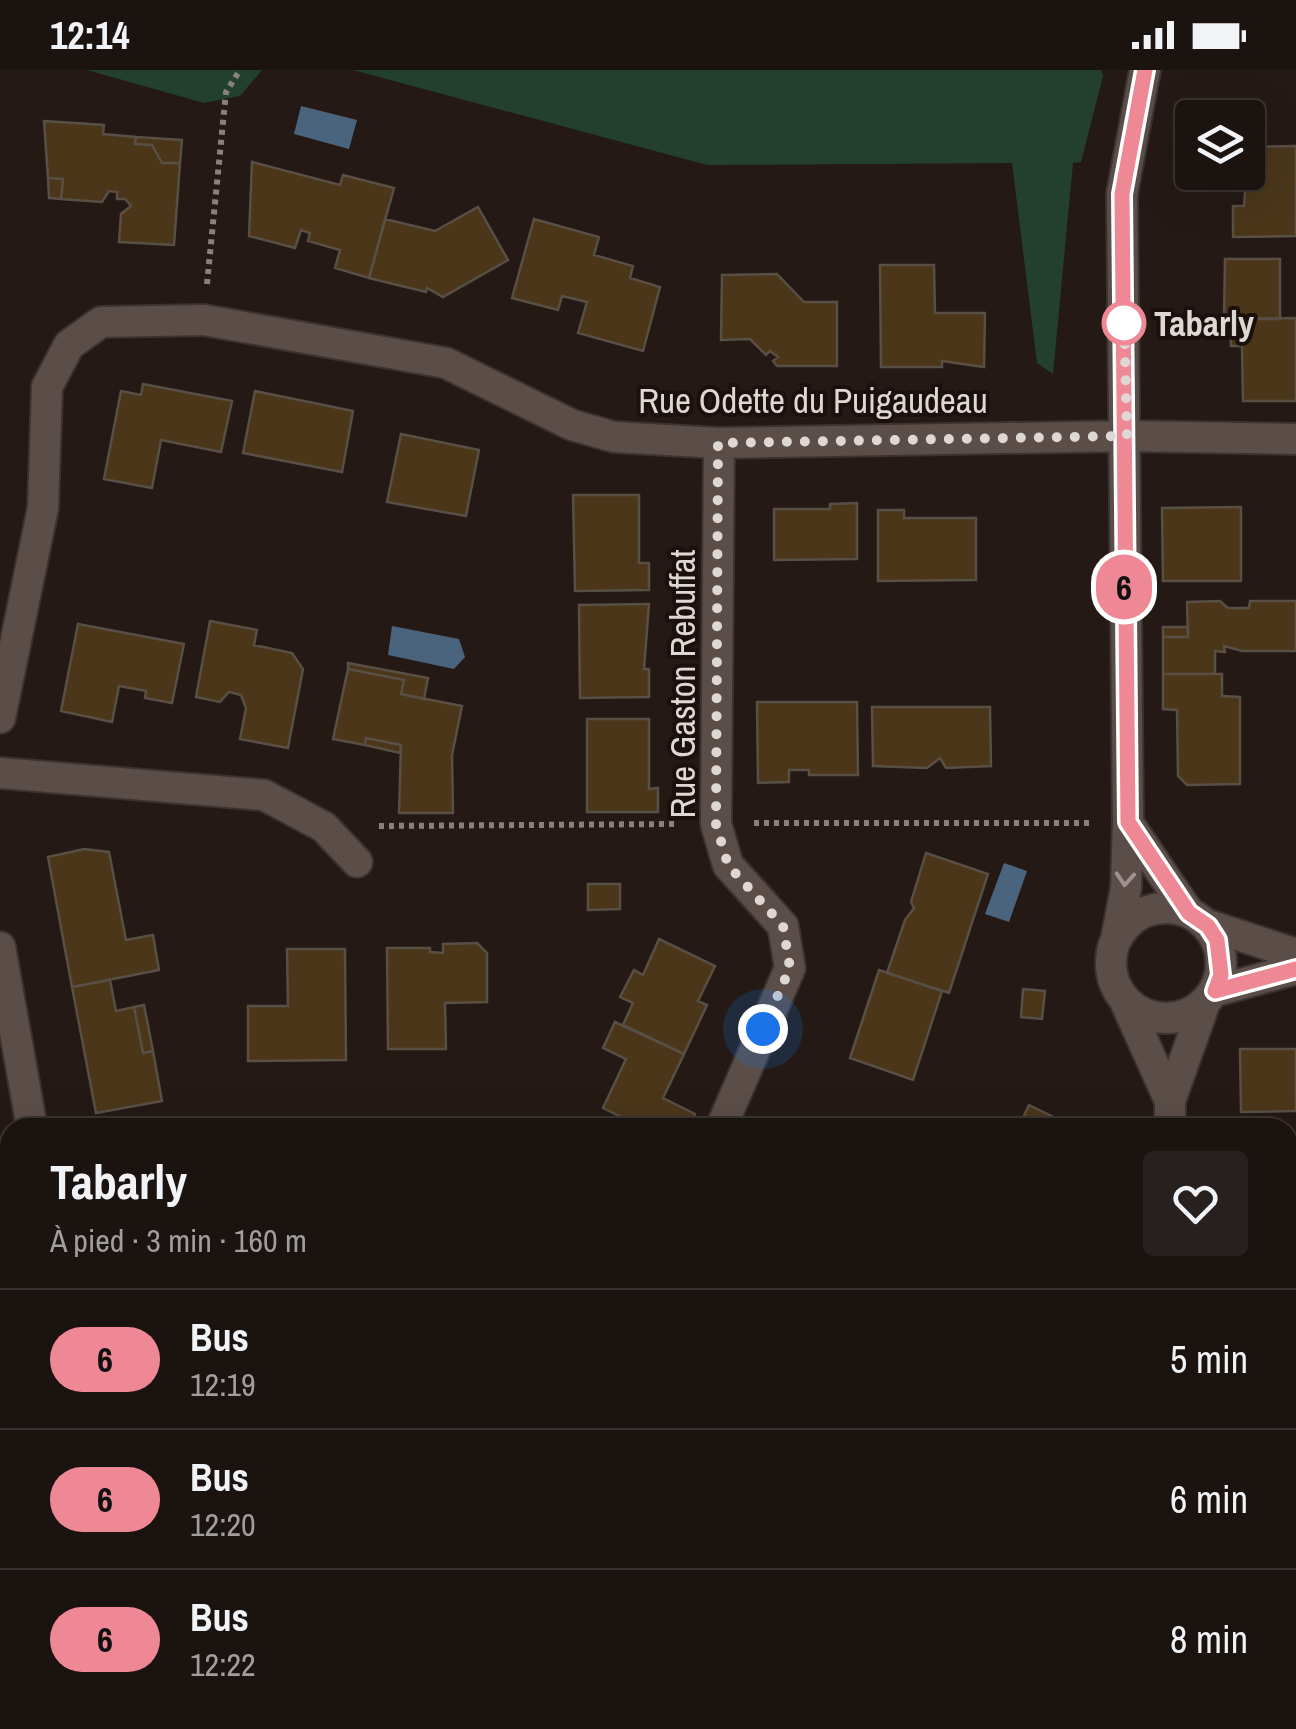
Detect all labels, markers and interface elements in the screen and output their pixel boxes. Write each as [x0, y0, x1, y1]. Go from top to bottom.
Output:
text: 12:14 [50, 10, 130, 61]
map controls [1175, 100, 1265, 190]
button: layers [1175, 100, 1265, 190]
place label: Tabarly [1154, 300, 1254, 347]
marker: Tabarly [1103, 302, 1145, 344]
street label: Rue Odette du Puigaudeau [638, 377, 988, 424]
street label: Rue Gaston Rebuffat [659, 549, 706, 819]
line badge: 6 [1092, 554, 1156, 620]
text: 6 [1116, 564, 1132, 611]
one-way arrow [1115, 872, 1137, 888]
your location [738, 1004, 788, 1054]
text: Tabarly [50, 1149, 187, 1214]
button: heart [1143, 1151, 1248, 1256]
text: À pied · 3 min · 160 m [50, 1219, 307, 1262]
text: Bus [190, 1312, 249, 1363]
text: 5 min [1170, 1334, 1248, 1385]
text: 6 [97, 1336, 113, 1383]
text: 12:19 [190, 1363, 256, 1406]
text: Bus [190, 1452, 249, 1503]
text: 6 min [1170, 1474, 1248, 1525]
text: 6 [97, 1476, 113, 1523]
text: 12:20 [190, 1503, 256, 1546]
text: Bus [190, 1592, 249, 1643]
text: 8 min [1170, 1614, 1248, 1665]
text: 6 [97, 1616, 113, 1663]
text: 12:22 [190, 1643, 256, 1686]

